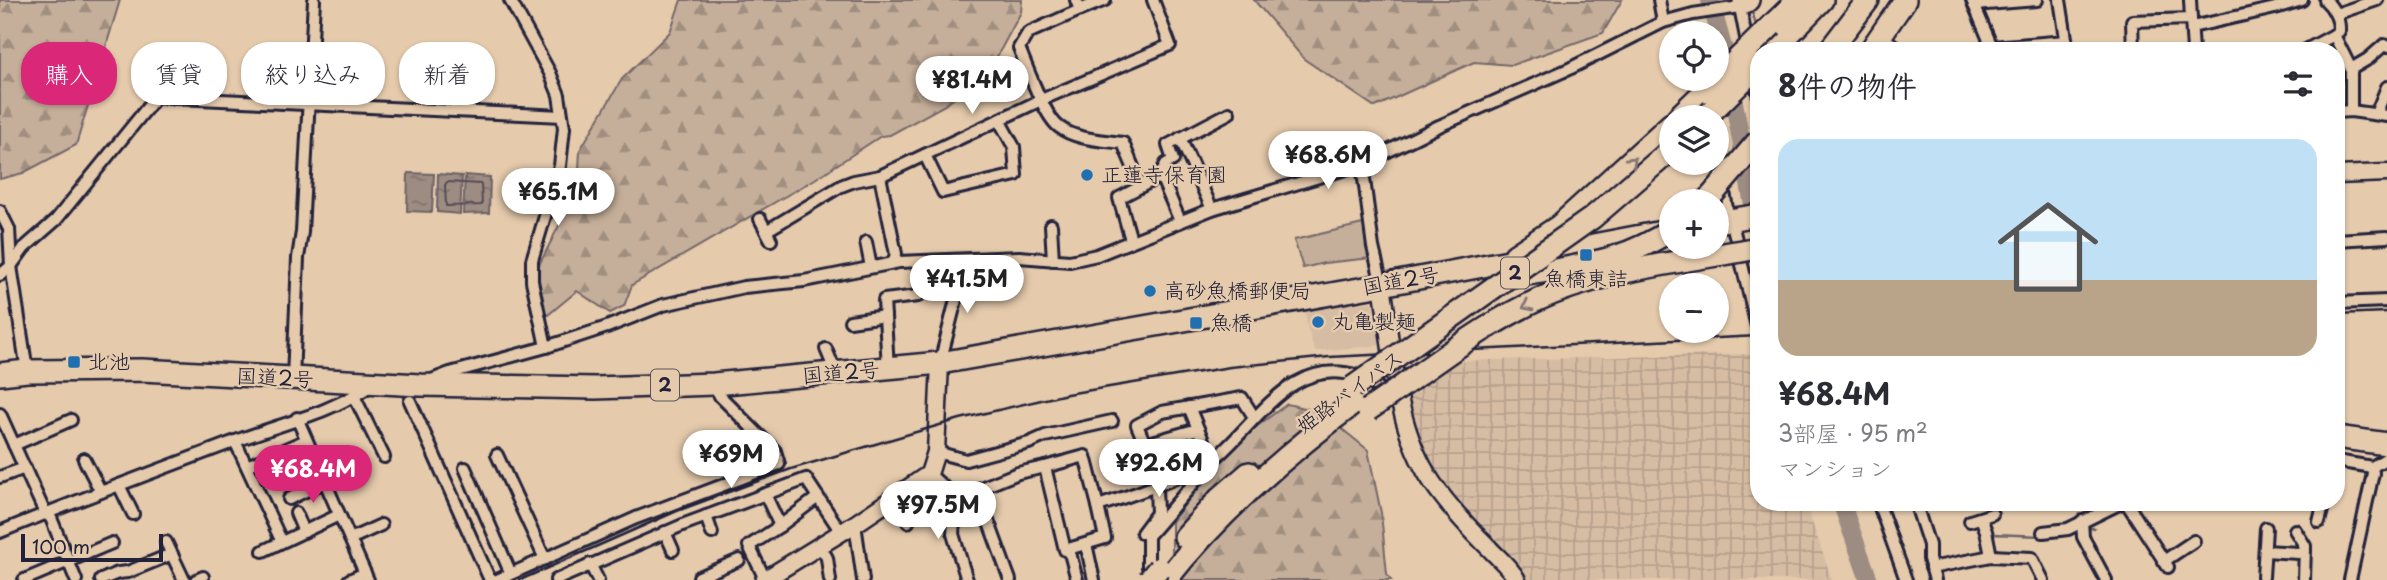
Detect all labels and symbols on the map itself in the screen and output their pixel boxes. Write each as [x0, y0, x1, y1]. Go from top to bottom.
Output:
pin: ¥81.4M [915, 57, 1029, 116]
pin: ¥68.6M [1271, 132, 1385, 191]
place label: 正蓮寺保育園 [1101, 157, 1227, 189]
one-way arrow [1624, 157, 1637, 170]
marker: 正蓮寺保育園 [1079, 167, 1095, 183]
pin: ¥65.1M [501, 168, 615, 228]
marker: 魚橋東詰 [1578, 247, 1594, 263]
pin: ¥41.5M [910, 256, 1024, 315]
street label: 国道2号 [1360, 257, 1442, 302]
road number: 2 [1501, 258, 1529, 288]
place label: 魚橋東詰 [1544, 261, 1628, 293]
place label: 高砂魚橋郵便局 [1164, 273, 1311, 305]
marker: 高砂魚橋郵便局 [1142, 283, 1158, 299]
one-way arrow [1522, 298, 1534, 312]
place label: 丸亀製麺 [1332, 304, 1416, 336]
place label: 魚橋 [1210, 305, 1252, 337]
marker: 丸亀製麺 [1310, 314, 1326, 330]
marker: 魚橋 [1188, 315, 1204, 331]
street label: 姫路バイパス [1289, 341, 1409, 440]
place label: 北池 [88, 344, 130, 376]
street label: 国道2号 [801, 352, 881, 390]
marker: 北池 [66, 354, 82, 370]
street label: 国道2号 [235, 358, 315, 394]
road number: 2 [651, 370, 679, 400]
pin: ¥69M [690, 430, 772, 490]
pin: ¥92.6M [1102, 440, 1216, 499]
pin: ¥68.4M [256, 446, 370, 505]
pin: ¥97.5M [881, 482, 995, 541]
scale bar [21, 531, 163, 563]

